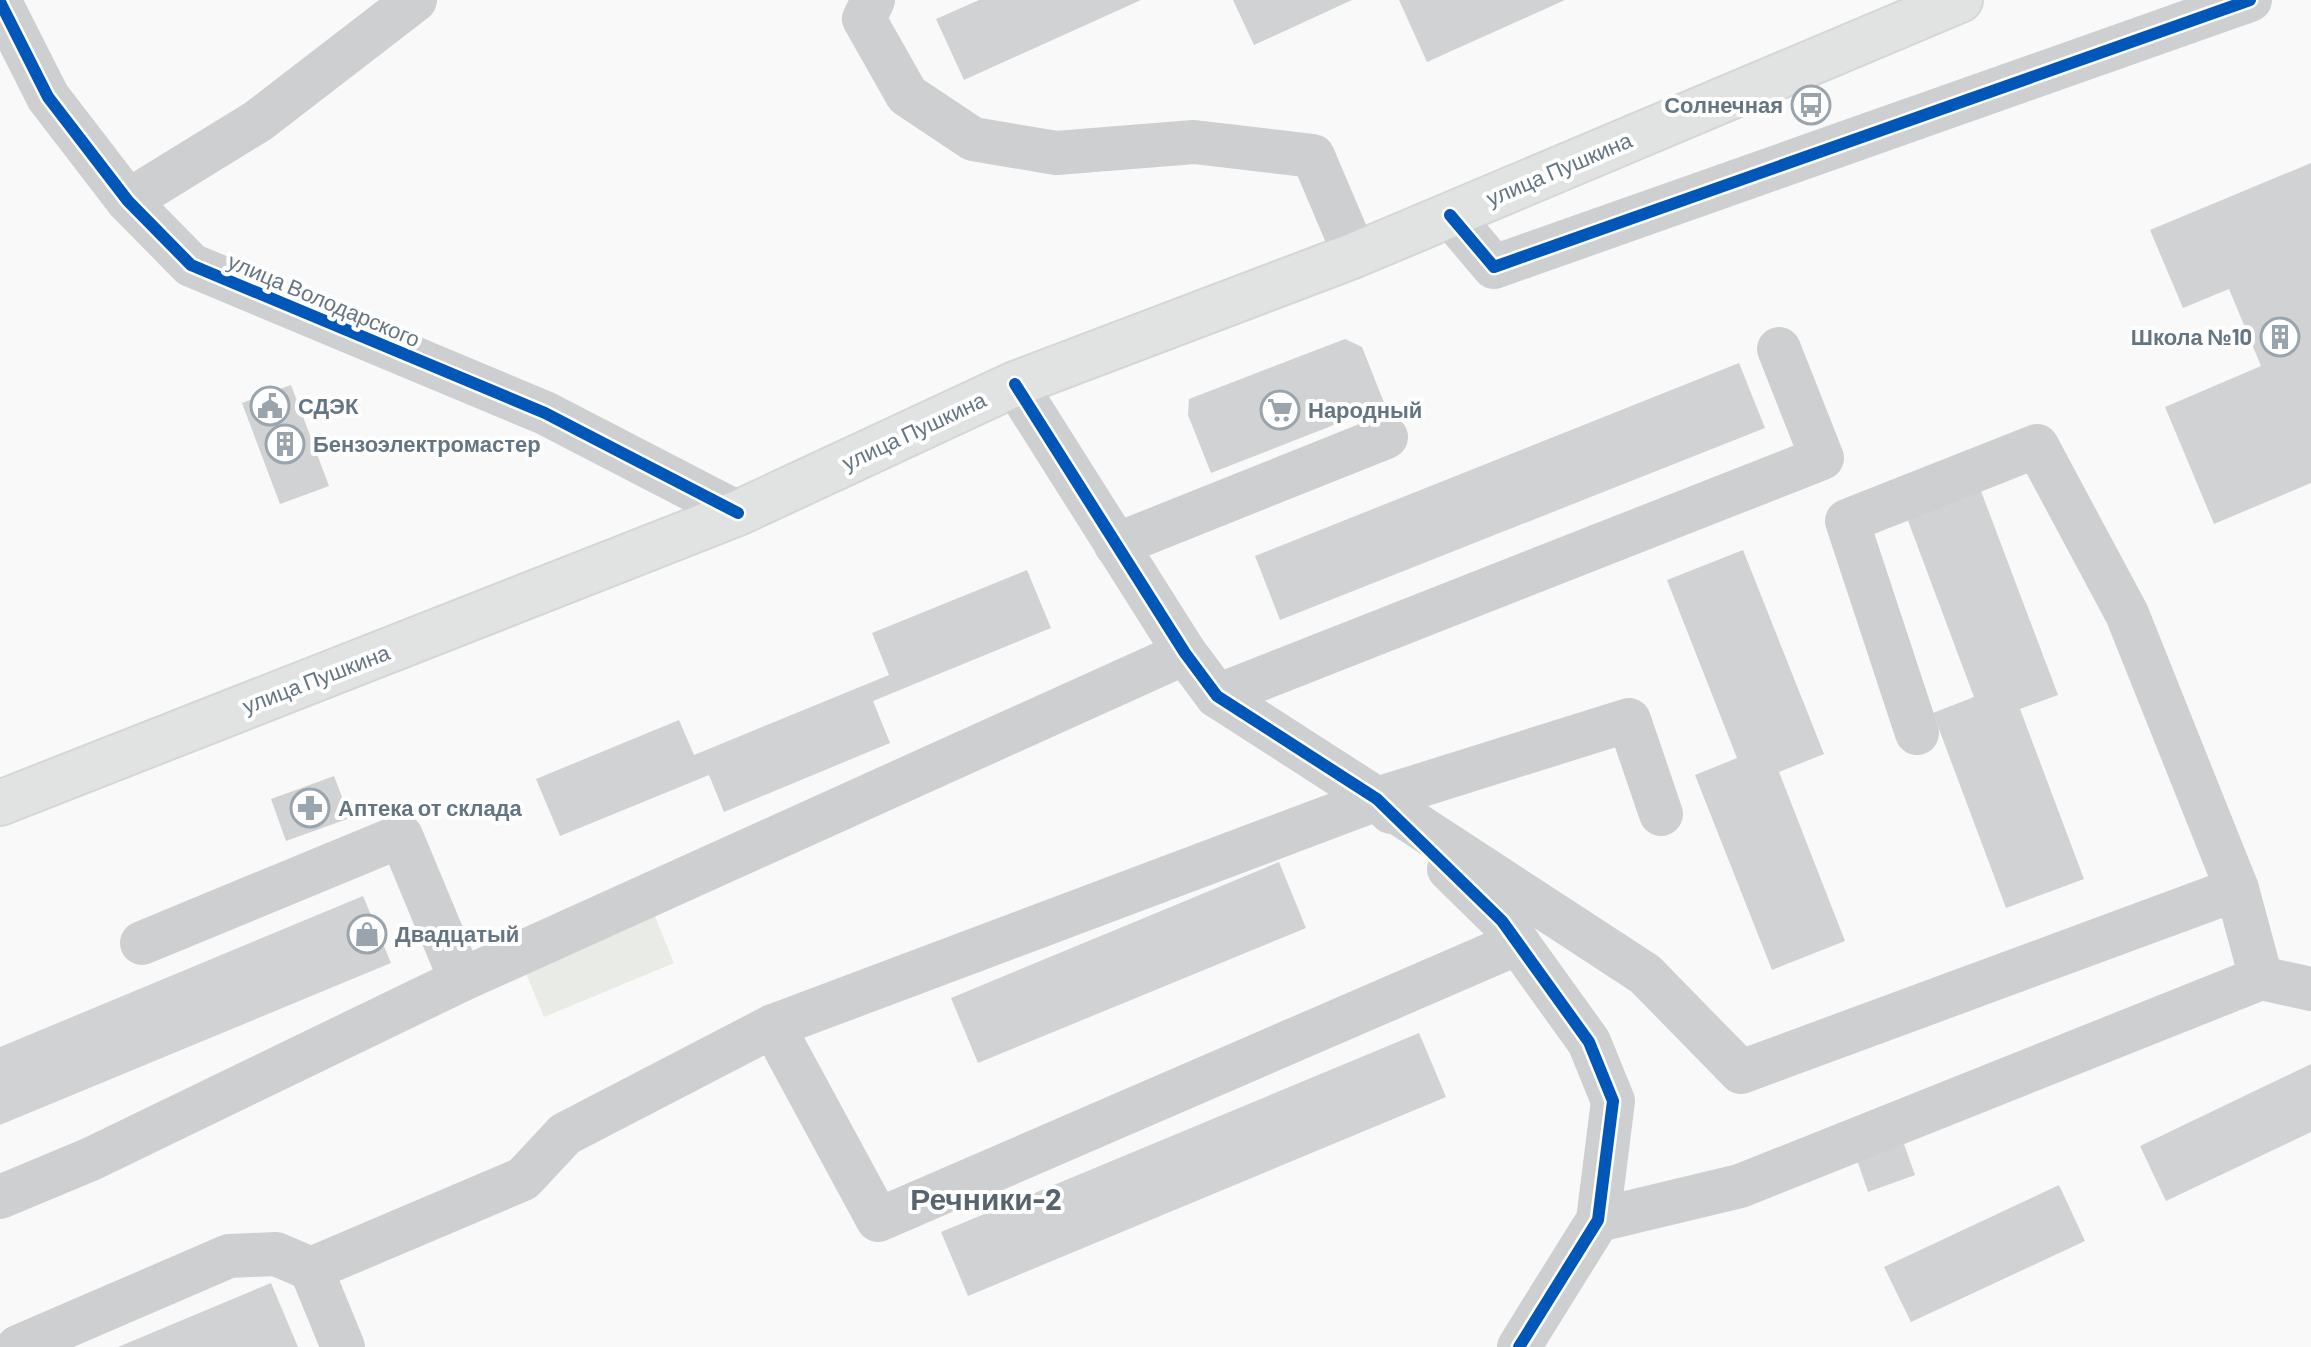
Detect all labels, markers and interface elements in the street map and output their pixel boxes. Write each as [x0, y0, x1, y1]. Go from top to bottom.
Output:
bus stop icon: Солнечная [1790, 84, 1832, 126]
place label: Солнечная [1664, 91, 1783, 117]
street label: улица Пушкина [1482, 125, 1636, 211]
street label: улица Володарского [224, 247, 424, 352]
building icon: Школа №10 [2259, 316, 2301, 358]
place label: Школа №10 [2131, 323, 2252, 349]
public building icon: СДЭК [249, 385, 291, 427]
street label: улица Пушкина [838, 385, 991, 476]
supermarket icon: Народный [1259, 389, 1301, 431]
place label: СДЭК [298, 392, 359, 419]
place label: Народный [1308, 396, 1422, 423]
building icon: Бензоэлектромастер [264, 423, 306, 465]
place label: Бензоэлектромастер [313, 430, 541, 457]
street label: улица Пушкина [238, 638, 394, 719]
pharmacy icon: Аптека от склада [289, 787, 331, 829]
place label: Аптека от склада [338, 794, 523, 821]
shop icon: Двадцатый [346, 913, 388, 955]
place label: Двадцатый [395, 920, 519, 947]
district label: Речники-2 [910, 1180, 1062, 1216]

